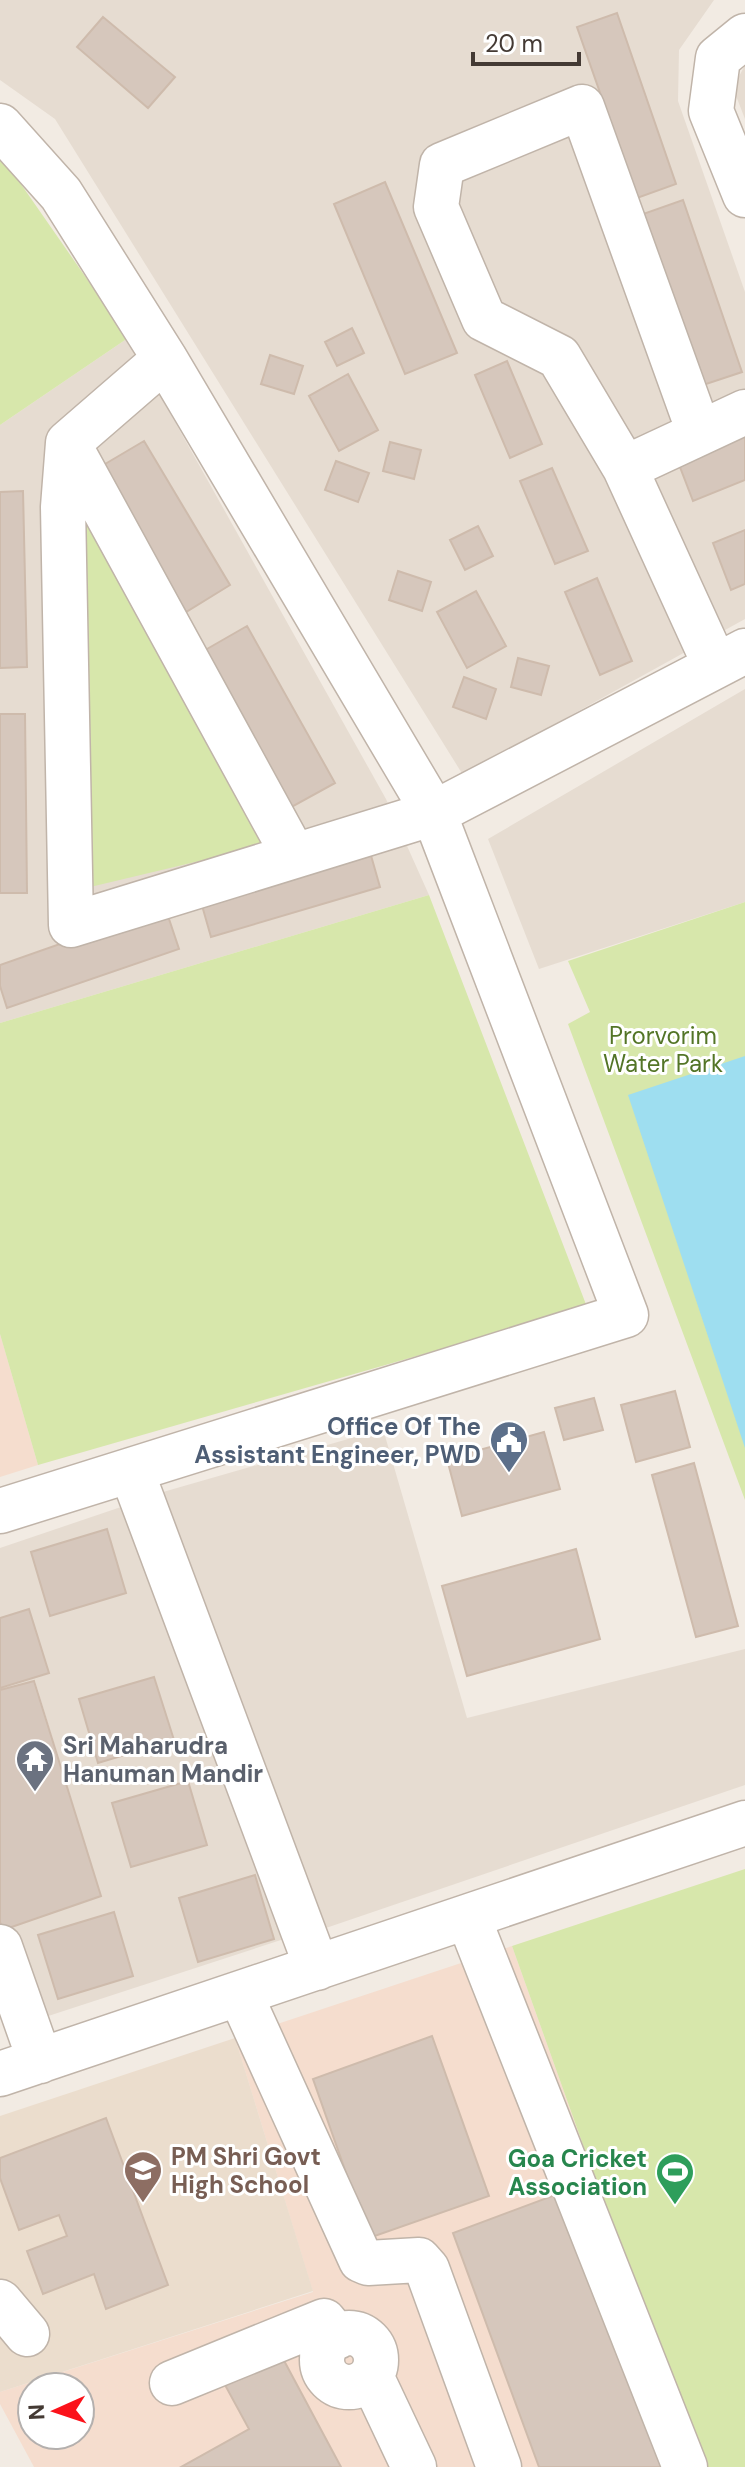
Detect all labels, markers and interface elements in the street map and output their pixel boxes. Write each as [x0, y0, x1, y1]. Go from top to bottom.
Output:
scale bar [473, 16, 579, 66]
text: 20 m [485, 28, 543, 59]
park label: Prorvorim Water Park [603, 1020, 723, 1079]
place label: Office Of The Assistant Engineer, PWD [194, 1411, 481, 1470]
public building icon: Office Of The Assistant Engineer, PWD [488, 1419, 530, 1474]
place label: Sri Maharudra Hanuman Mandir [63, 1730, 263, 1789]
temple icon: Sri Maharudra Hanuman Mandir [14, 1738, 56, 1793]
place label: PM Shri Govt High School [171, 2141, 321, 2200]
place label: Goa Cricket Association [508, 2143, 647, 2202]
school or university icon: PM Shri Govt High School [122, 2149, 164, 2204]
sports icon: Goa Cricket Association [654, 2151, 696, 2206]
north arrow [16, 2371, 96, 2451]
text: N [22, 2403, 51, 2421]

